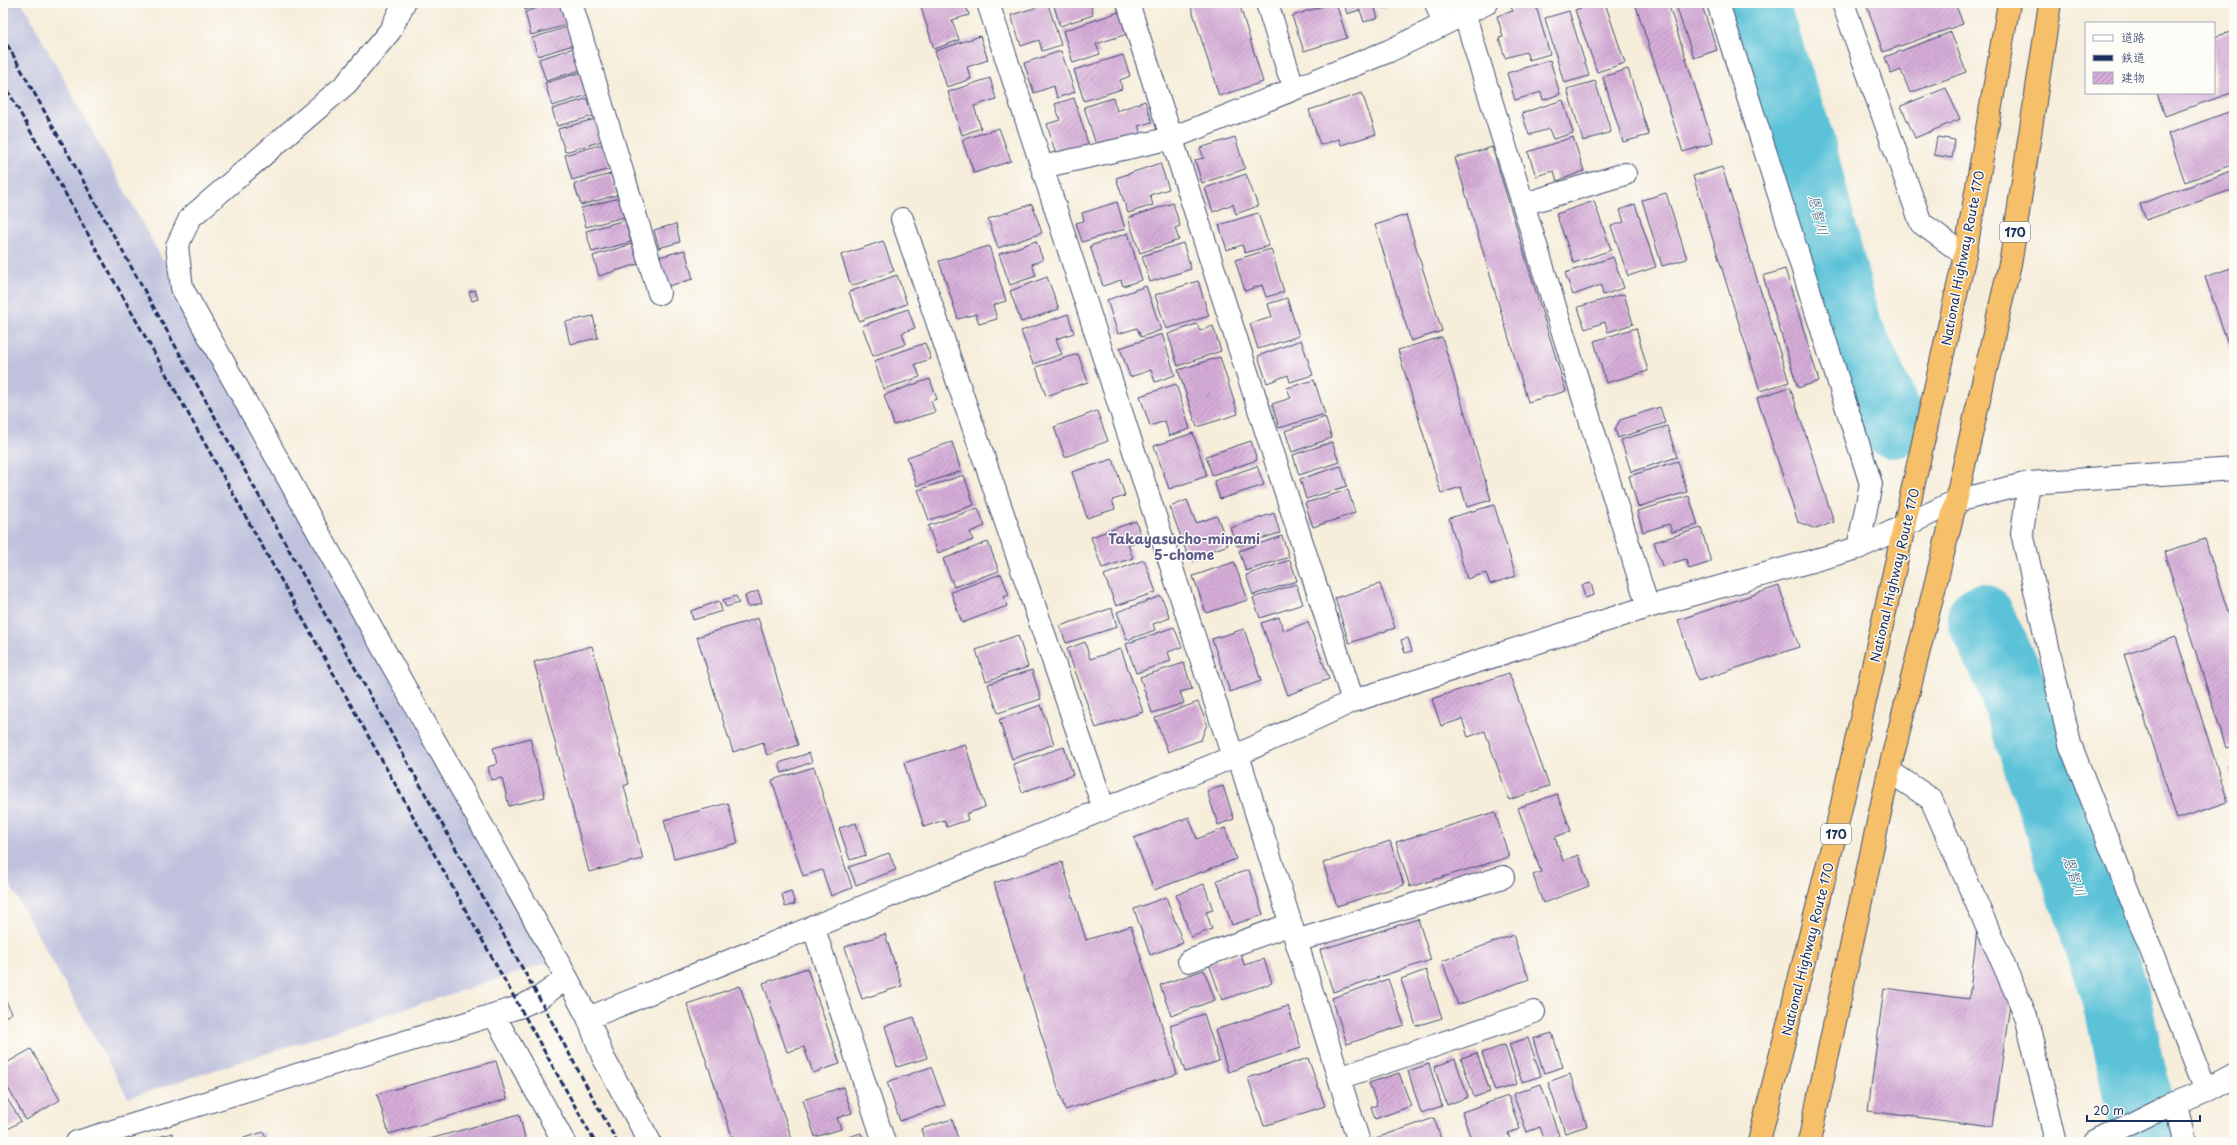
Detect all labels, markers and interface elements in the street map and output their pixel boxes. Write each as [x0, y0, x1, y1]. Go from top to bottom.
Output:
legend [2085, 22, 2215, 94]
text: 道路 [2121, 28, 2145, 46]
text: 鉄道 [2121, 48, 2145, 66]
text: 建物 [2121, 68, 2145, 86]
street label: National Highway Route 170 [1936, 169, 1988, 347]
water label: 恩智川 [1804, 192, 1834, 238]
road number: 170 [2000, 222, 2030, 242]
street label: National Highway Route 170 [1865, 486, 1923, 664]
district label: Takayasucho-minami 5-chome [1108, 528, 1260, 565]
road number: 170 [1821, 824, 1851, 844]
water label: 恩智川 [2058, 853, 2092, 899]
street label: National Highway Route 170 [1776, 860, 1838, 1038]
scale bar [2087, 1097, 2200, 1123]
text: 20 m [2093, 1101, 2124, 1119]

